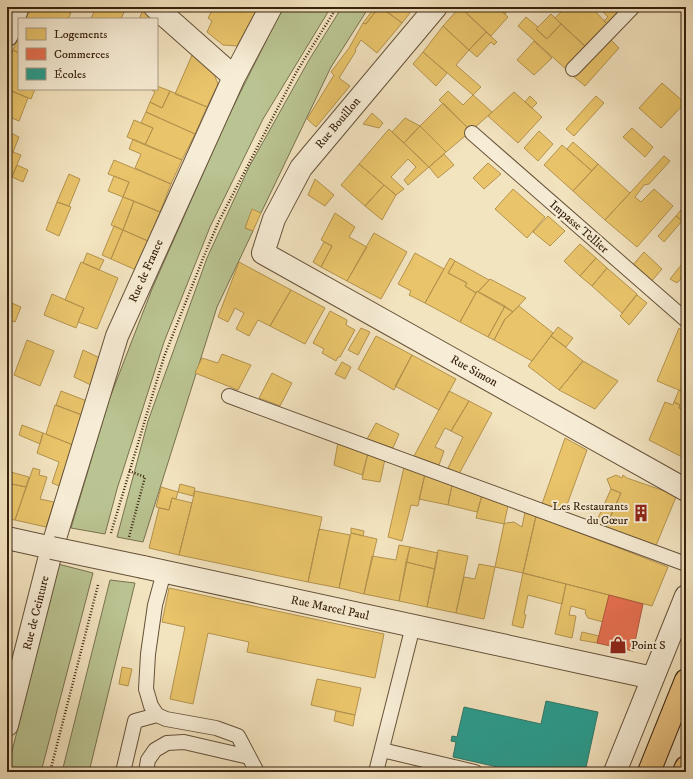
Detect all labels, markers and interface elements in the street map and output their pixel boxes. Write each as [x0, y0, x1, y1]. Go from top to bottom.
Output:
legend [18, 18, 158, 90]
text: Logements [54, 27, 107, 42]
text: Commerces [54, 47, 109, 62]
text: Écoles [54, 67, 86, 82]
street label: Rue Bouillon [312, 94, 364, 152]
street label: Impasse Tellier [546, 197, 612, 257]
street label: Rue de France [125, 237, 167, 305]
street label: Rue Simon [448, 352, 501, 390]
place label: Les Restaurants du Cœur [553, 499, 629, 528]
building icon: Les Restaurants du Cœur [631, 503, 651, 523]
street label: Rue de Ceinture [20, 574, 52, 652]
street label: Rue Marcel Paul [290, 592, 371, 624]
shop icon: Point S [608, 635, 628, 655]
place label: Point S [631, 638, 666, 653]

